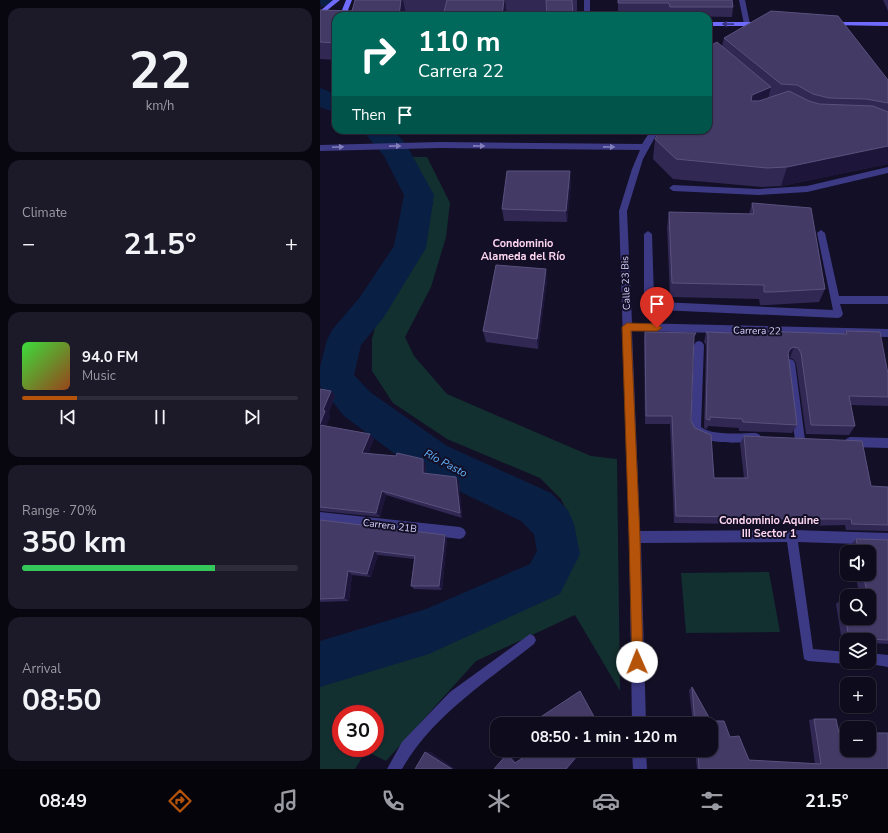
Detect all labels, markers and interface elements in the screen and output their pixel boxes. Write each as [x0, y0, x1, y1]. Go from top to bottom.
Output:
one-way arrow [721, 21, 734, 27]
text: 110 m [418, 23, 501, 61]
icon: right [352, 28, 404, 80]
text: 22 [129, 35, 191, 106]
text: Carrera 22 [418, 59, 504, 83]
text: km/h [146, 97, 174, 115]
icon: arrive [394, 104, 416, 126]
text: Then [352, 105, 386, 125]
one-way arrow [473, 142, 485, 149]
one-way arrow [389, 143, 402, 149]
one-way arrow [332, 144, 345, 150]
one-way arrow [603, 144, 616, 150]
text: Climate [22, 204, 67, 222]
text: 21.5° [124, 224, 196, 265]
text: − [22, 229, 35, 259]
text: + [285, 229, 298, 259]
district label: Condominio Alameda del Río [481, 236, 565, 264]
street label: Calle 23 Bis [618, 256, 634, 310]
pin [640, 287, 674, 328]
icon: arrive [646, 293, 668, 315]
street label: Carrera 22 [733, 324, 781, 338]
text: 94.0 FM [82, 347, 138, 367]
text: Music [82, 367, 116, 385]
icon: previous [57, 406, 79, 428]
icon: pause [149, 406, 171, 428]
icon: next [241, 406, 263, 428]
water label: Río Pasto [422, 446, 470, 481]
text: Range · 70% [22, 502, 97, 520]
district label: Condominio Aquine III Sector 1 [719, 513, 819, 541]
street label: Carrera 21B [362, 516, 418, 536]
text: 350 km [22, 522, 127, 563]
map controls [840, 545, 876, 757]
button: sound [840, 545, 876, 581]
button: search [840, 589, 876, 625]
button: layers [840, 633, 876, 669]
position arrow [616, 641, 658, 683]
text: Arrival [22, 660, 61, 678]
button: + [840, 677, 876, 713]
text: 08:50 [22, 680, 101, 721]
speed limit sign: 30 [332, 705, 384, 757]
button: − [840, 721, 876, 757]
text: 08:50 · 1 min · 120 m [531, 727, 677, 747]
icon: directions [166, 787, 194, 815]
icon: music [272, 787, 300, 815]
icon: phone [379, 787, 407, 815]
icon: climate [485, 787, 513, 815]
icon: car [592, 787, 620, 815]
icon: filters [698, 787, 726, 815]
text: 08:49 [39, 789, 87, 813]
text: 21.5° [805, 789, 849, 813]

